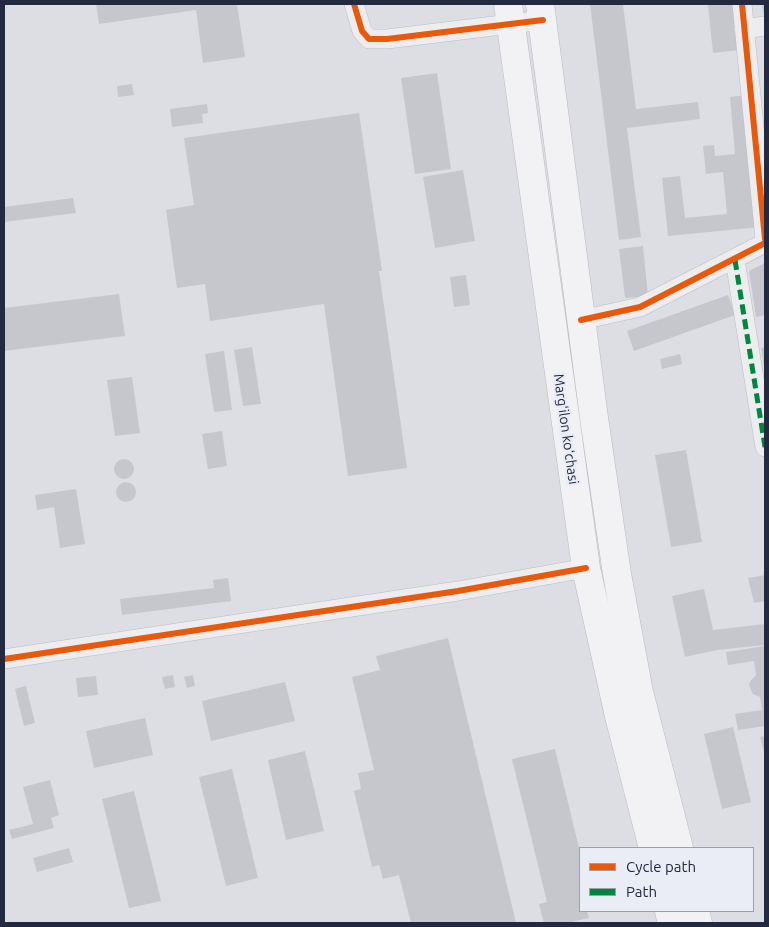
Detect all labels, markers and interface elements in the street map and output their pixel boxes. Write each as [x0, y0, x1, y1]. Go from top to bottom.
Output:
street label: Margʻilon koʻchasi [550, 373, 582, 485]
legend [579, 847, 754, 912]
text: Cycle path [626, 858, 696, 875]
text: Path [626, 883, 657, 900]

